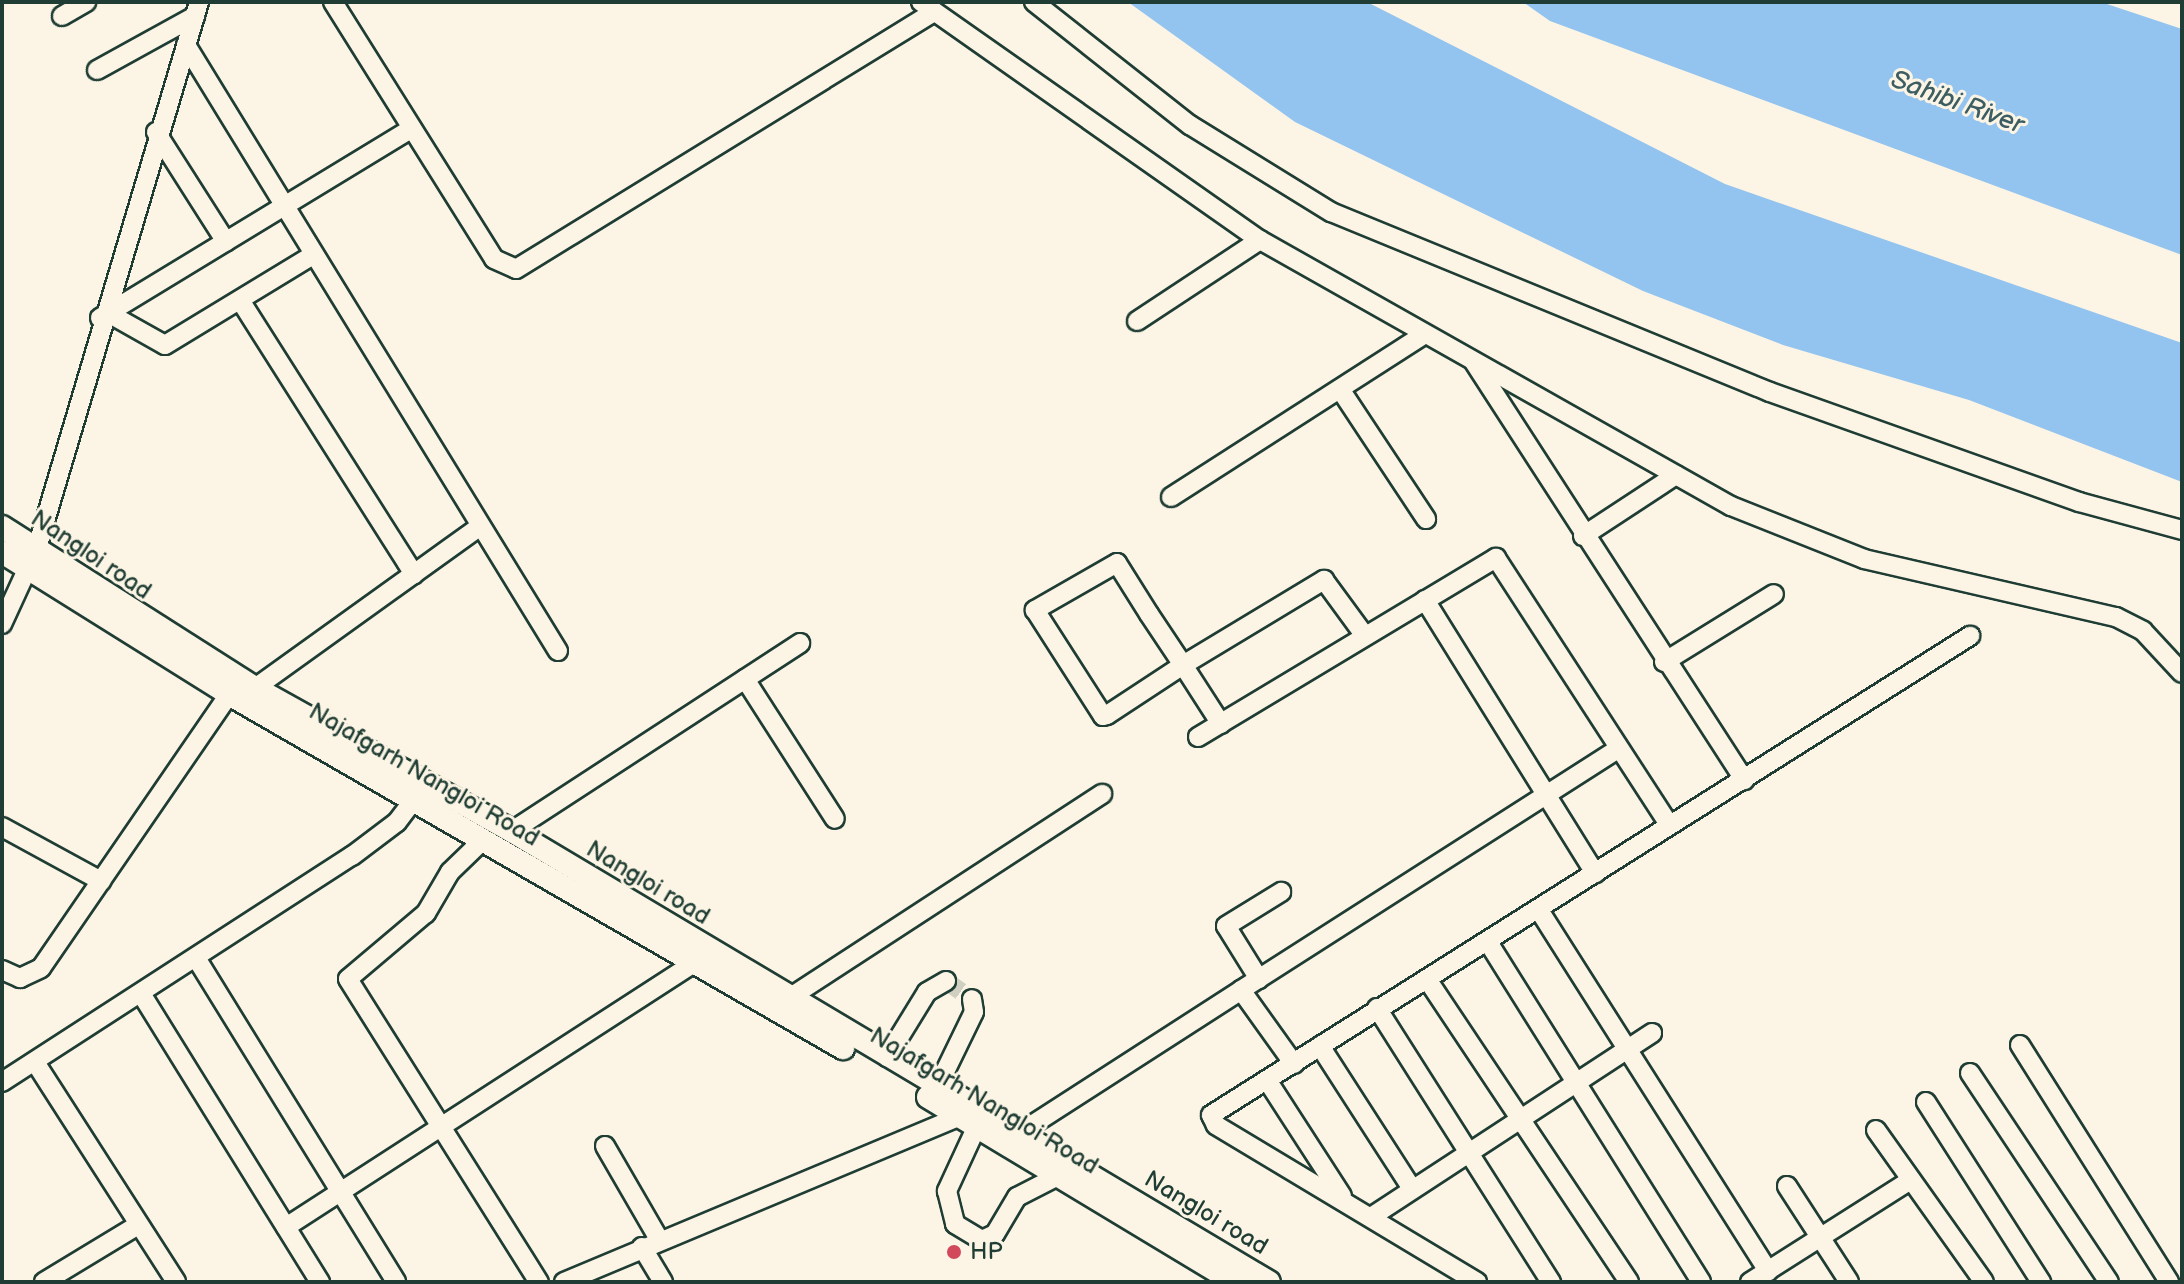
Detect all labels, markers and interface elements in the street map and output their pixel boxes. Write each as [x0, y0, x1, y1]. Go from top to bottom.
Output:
water label: Sahibi River [1886, 65, 2028, 141]
street label: Nangloi road [25, 504, 157, 606]
street label: Najafgarh Nangloi Road [304, 697, 544, 853]
street label: Nangloi road [581, 835, 715, 931]
street label: Najafgarh Nangloi Road [865, 1021, 1103, 1181]
street label: Nangloi road [1139, 1165, 1273, 1261]
place label: HP [970, 1238, 1003, 1266]
marker: HP [945, 1243, 963, 1261]

